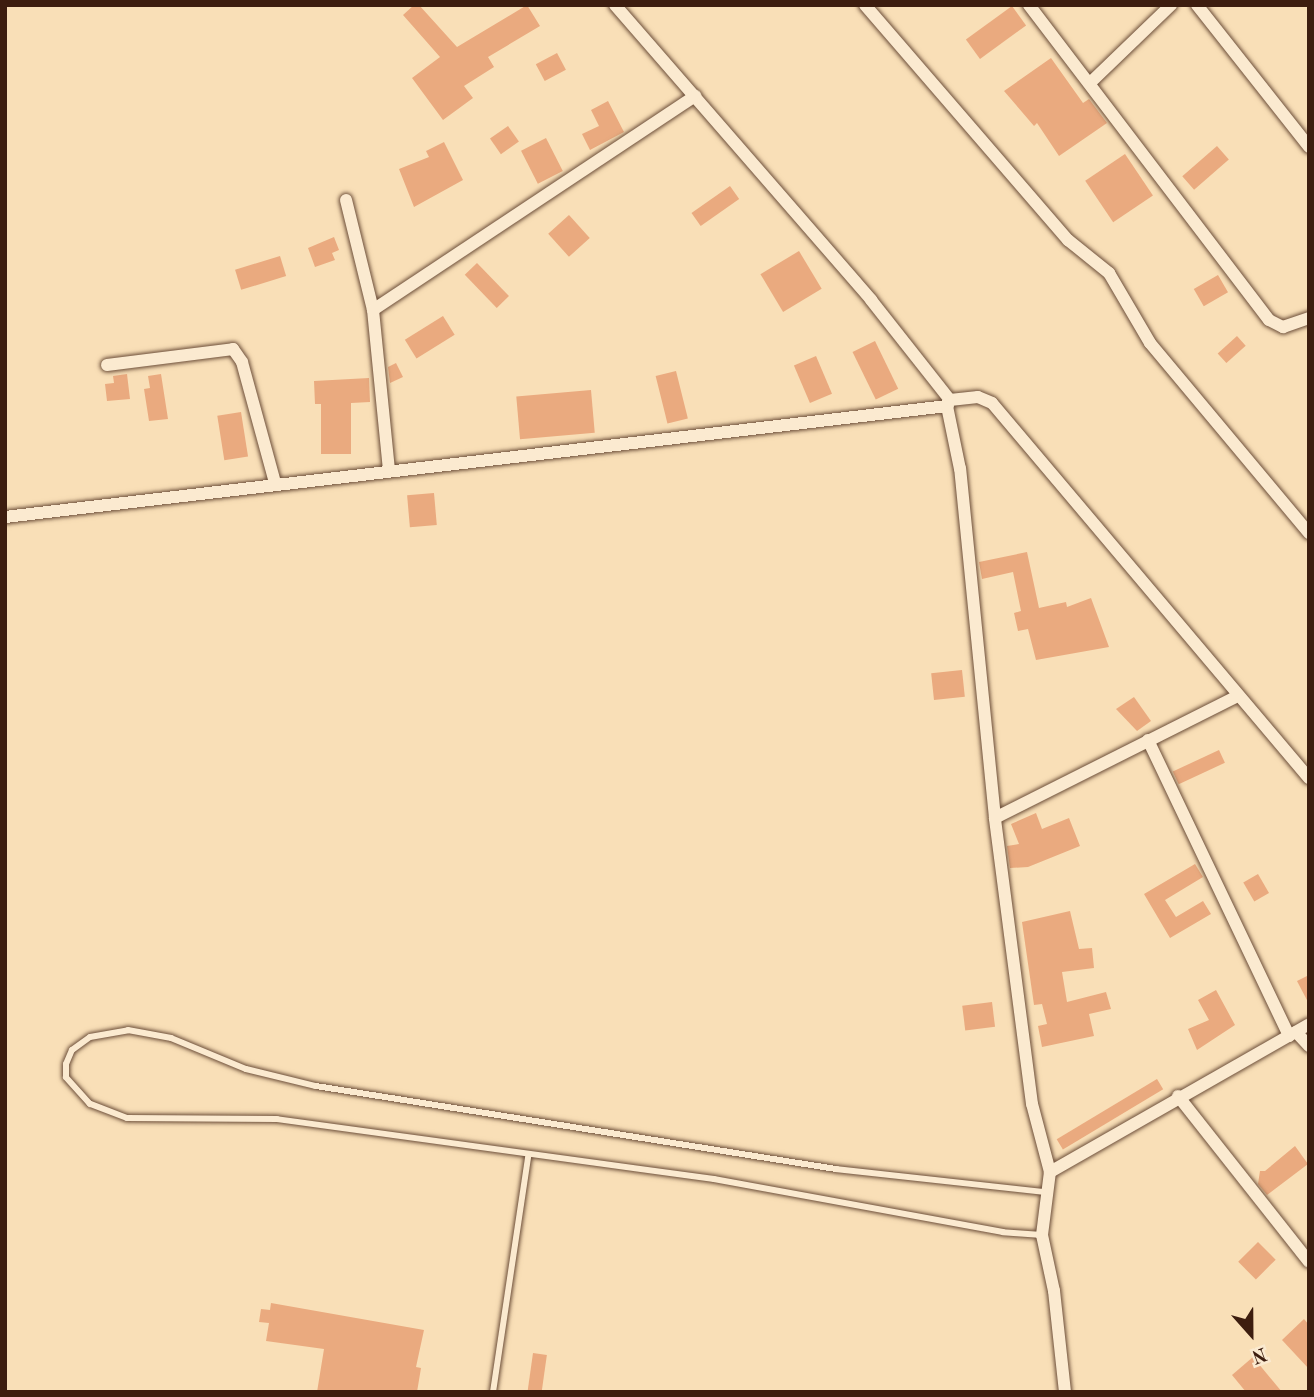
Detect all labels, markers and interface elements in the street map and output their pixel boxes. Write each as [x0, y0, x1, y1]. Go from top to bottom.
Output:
north arrow [1216, 1299, 1286, 1369]
text: N [1249, 1343, 1269, 1366]

